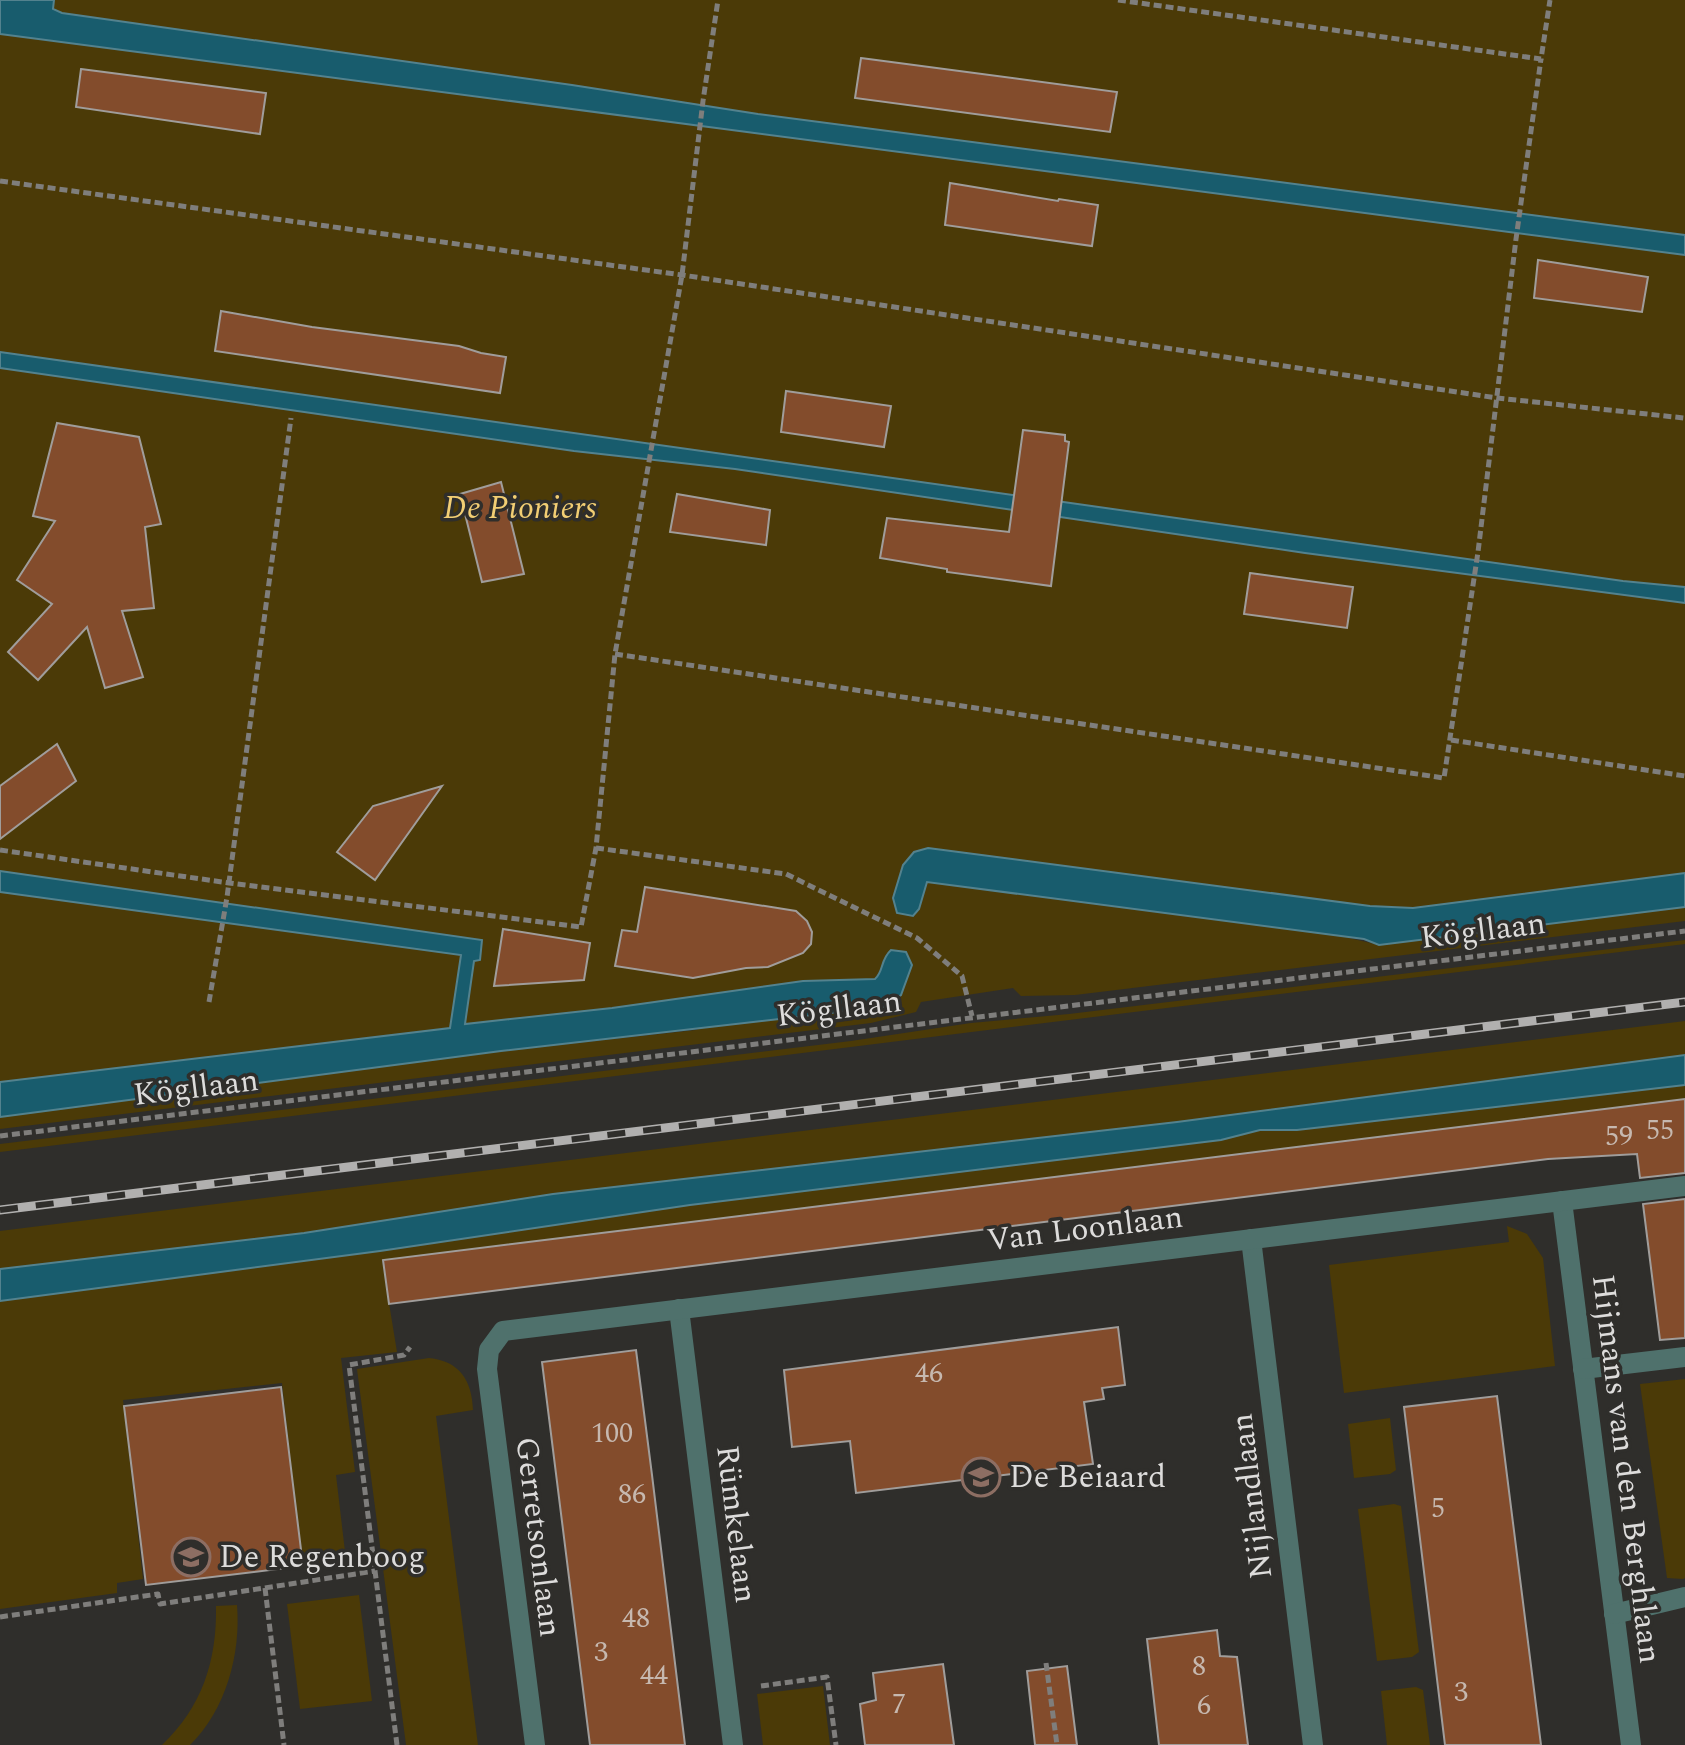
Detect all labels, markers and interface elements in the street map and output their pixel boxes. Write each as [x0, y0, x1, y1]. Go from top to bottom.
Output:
park label: De Pioniers [443, 484, 597, 533]
street label: Kögllaan [1418, 899, 1548, 963]
street label: Kögllaan [774, 977, 904, 1041]
street label: Kögllaan [131, 1056, 261, 1120]
house number: 55 [1646, 1109, 1674, 1152]
house number: 59 [1605, 1115, 1633, 1158]
street label: Van Loonlaan [984, 1193, 1186, 1265]
street label: Hijmans van den Berghlaan [1578, 1272, 1674, 1666]
house number: 46 [915, 1352, 943, 1395]
street label: Nijlandlaan [1218, 1410, 1286, 1582]
house number: 100 [591, 1412, 633, 1455]
street label: Gerretsonlaan [501, 1434, 575, 1640]
street label: Rümkelaan [702, 1442, 770, 1606]
place label: De Beiaard [1009, 1453, 1166, 1502]
school or university icon: De Beiaard [960, 1456, 1002, 1498]
house number: 86 [618, 1473, 646, 1516]
house number: 5 [1431, 1487, 1445, 1530]
place label: De Regenboog [219, 1533, 425, 1582]
school or university icon: De Regenboog [170, 1536, 212, 1578]
house number: 48 [622, 1597, 650, 1640]
house number: 3 [594, 1631, 608, 1674]
house number: 8 [1192, 1645, 1206, 1688]
house number: 44 [640, 1654, 668, 1697]
house number: 3 [1454, 1671, 1468, 1714]
house number: 7 [892, 1683, 906, 1726]
house number: 6 [1197, 1684, 1211, 1727]

